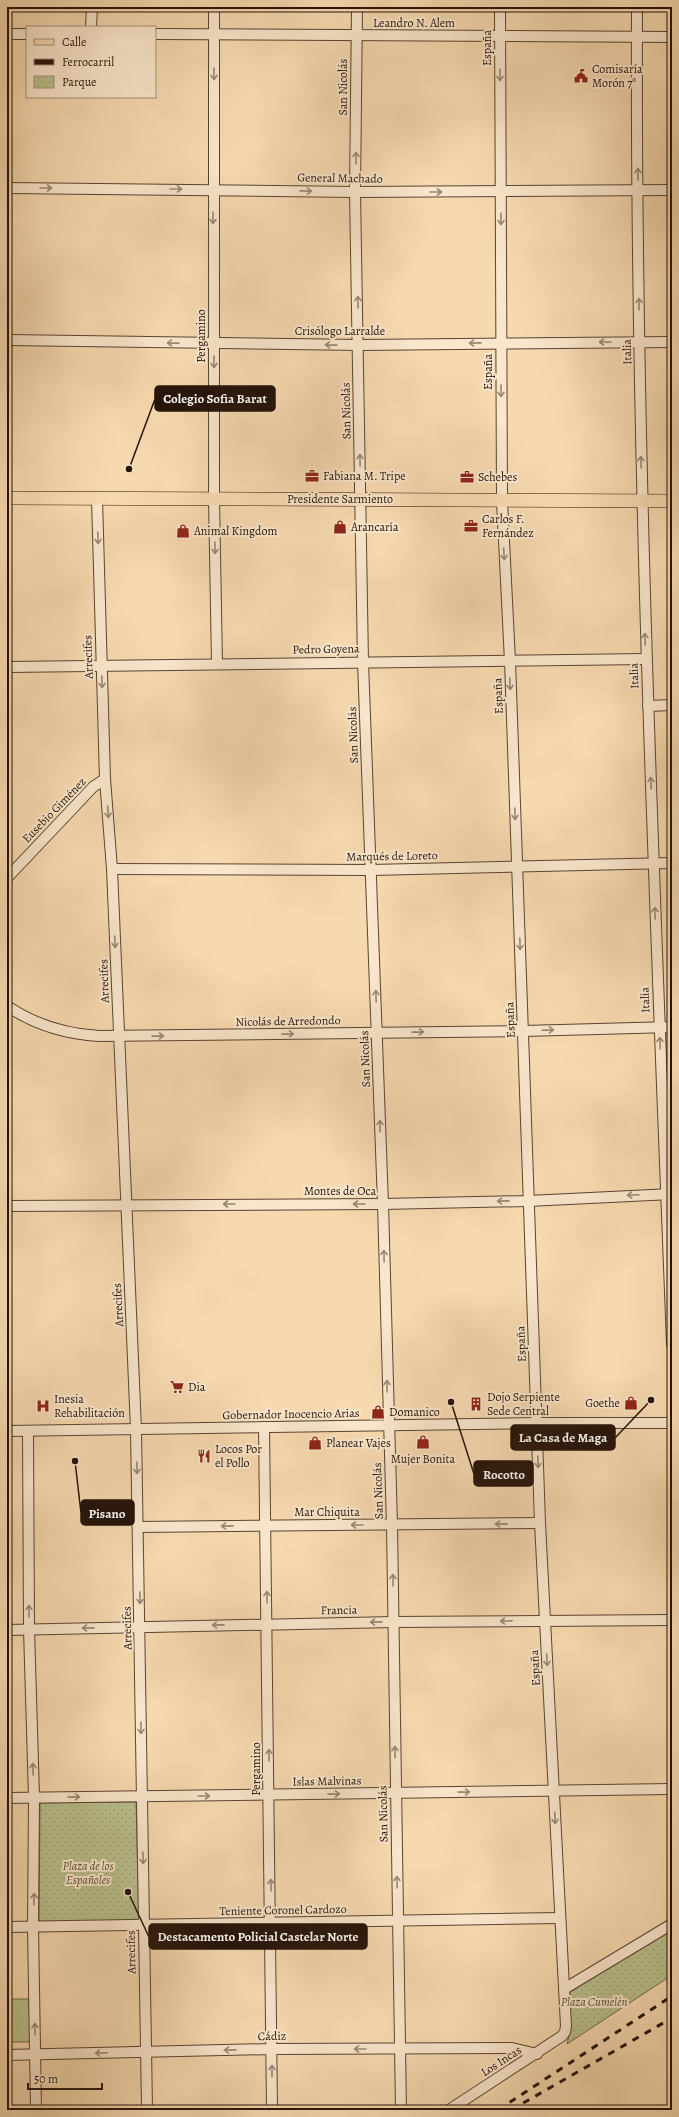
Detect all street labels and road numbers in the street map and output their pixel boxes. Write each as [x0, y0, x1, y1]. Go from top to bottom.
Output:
street label: Leandro N. Alem [373, 15, 455, 31]
street label: España [479, 30, 495, 66]
street label: San Nicolás [335, 58, 351, 115]
street label: General Machado [297, 169, 383, 187]
street label: Pergamino [193, 309, 209, 363]
street label: Crisólogo Larralde [295, 323, 385, 339]
street label: Italia [619, 339, 635, 365]
street label: España [480, 354, 496, 390]
street label: San Nicolás [338, 382, 354, 440]
street label: Presidente Sarmiento [287, 491, 393, 507]
street label: Arrecifes [79, 635, 97, 680]
street label: Pedro Goyena [292, 640, 360, 658]
street label: Italia [626, 662, 642, 689]
street label: España [489, 677, 507, 714]
street label: San Nicolás [344, 706, 362, 764]
street label: Eusebio Giménez [19, 774, 89, 846]
street label: Marqués de Loreto [346, 847, 438, 865]
street label: Arrecifes [95, 959, 113, 1004]
street label: Italia [637, 986, 653, 1013]
street label: España [501, 1001, 519, 1038]
street label: Nicolás de Arredondo [235, 1012, 341, 1030]
street label: San Nicolás [356, 1030, 374, 1088]
street label: Montes de Oca [304, 1183, 376, 1199]
street label: Arrecifes [109, 1283, 127, 1328]
street label: España [512, 1325, 530, 1362]
street label: Gobernador Inocencio Arias [222, 1405, 360, 1423]
street label: San Nicolás [369, 1462, 387, 1520]
street label: Mar Chiquita [294, 1504, 360, 1520]
street label: Francia [321, 1602, 358, 1618]
street label: Arrecifes [119, 1606, 135, 1651]
street label: España [526, 1649, 544, 1686]
street label: Pergamino [248, 1742, 264, 1796]
street label: Islas Malvinas [292, 1772, 362, 1790]
street label: San Nicolás [375, 1785, 391, 1843]
street label: Teniente Coronel Cardozo [219, 1901, 347, 1919]
street label: Arrecifes [123, 1930, 139, 1975]
street label: Cádiz [258, 2028, 286, 2044]
street label: Los Incas [478, 2042, 525, 2080]

